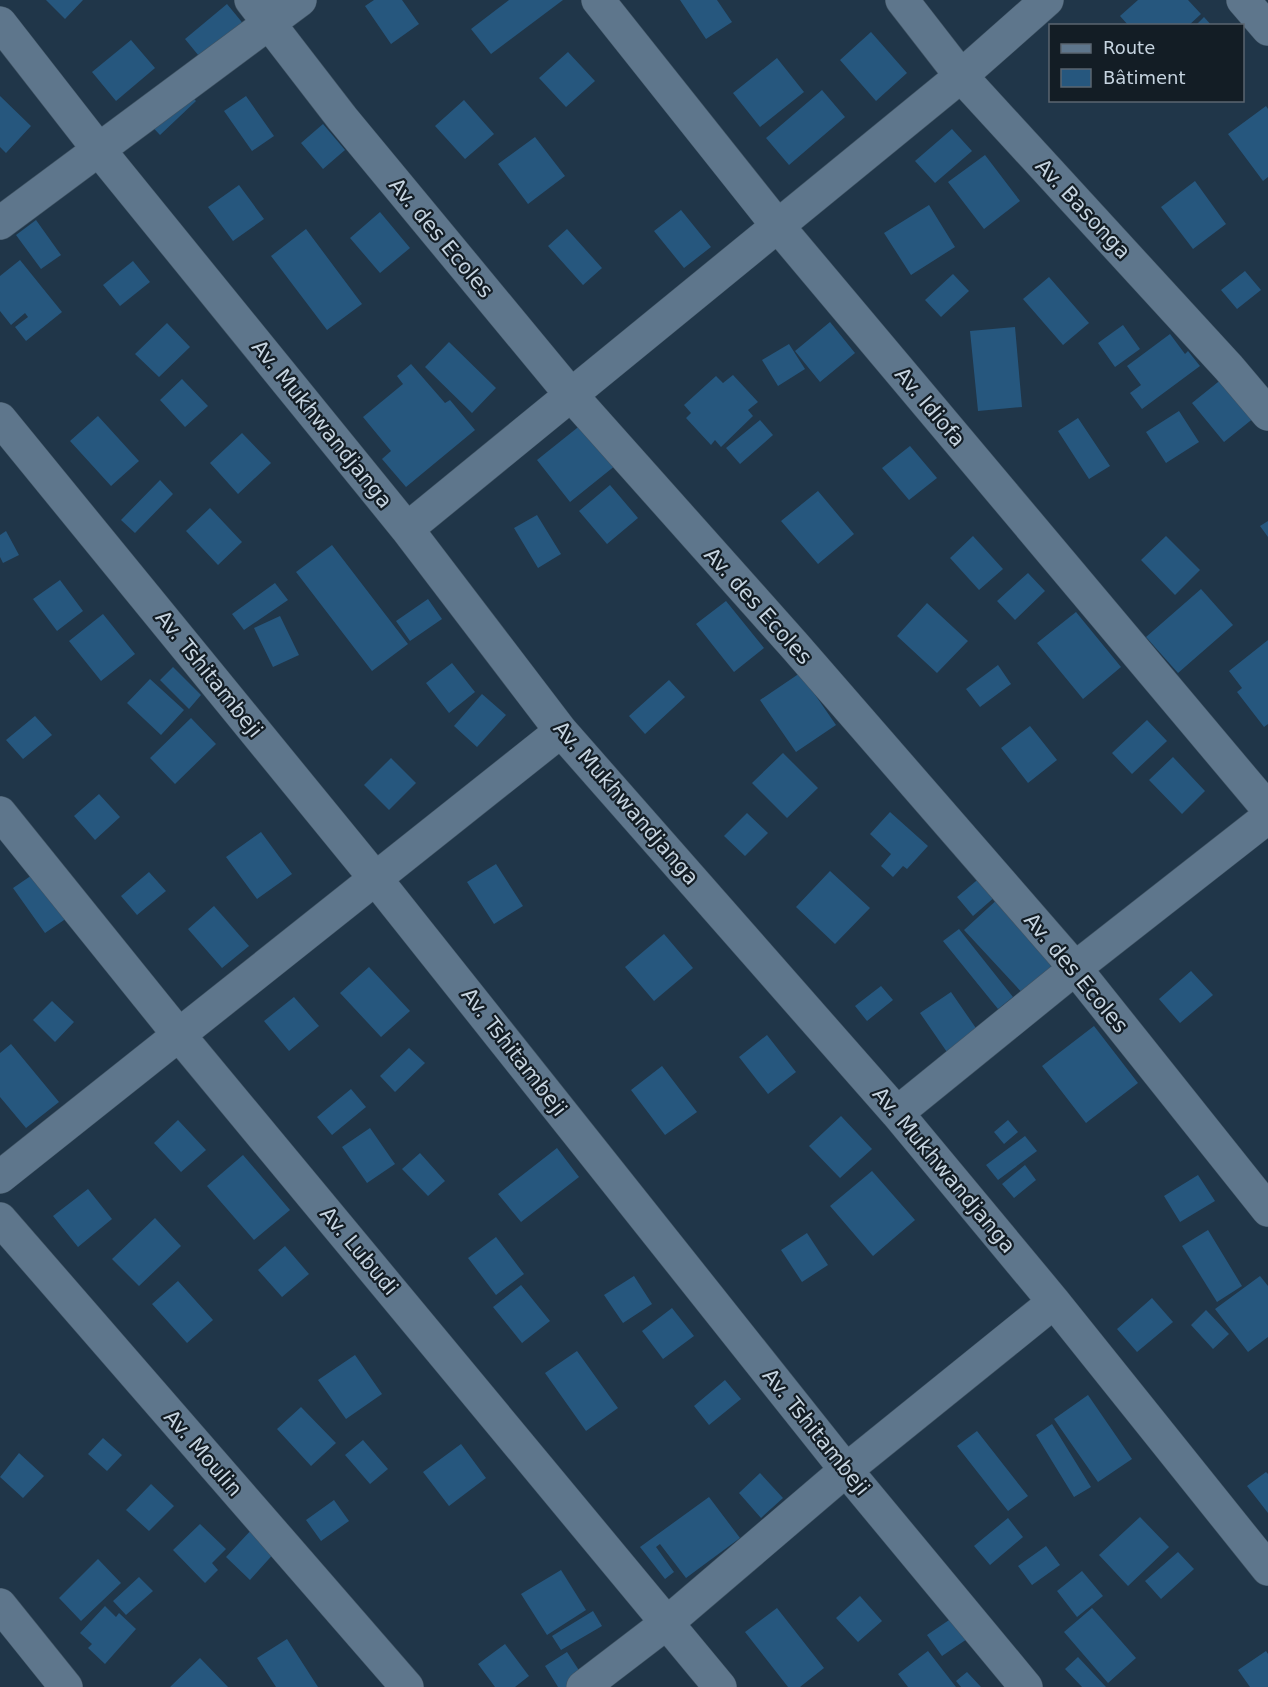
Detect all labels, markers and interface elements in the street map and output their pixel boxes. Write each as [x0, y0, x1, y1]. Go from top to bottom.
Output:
legend [1049, 24, 1244, 102]
text: Route [1103, 37, 1155, 58]
text: Bâtiment [1103, 67, 1186, 88]
street label: Av. Basonga [1031, 154, 1135, 264]
street label: Av. des Ecoles [384, 173, 498, 303]
street label: Av. Mukhwandjanga [247, 335, 397, 513]
street label: Av. Idiofa [890, 363, 970, 451]
street label: Av. des Ecoles [699, 543, 817, 669]
street label: Av. Tshitambeji [151, 606, 267, 742]
street label: Av. Mukhwandjanga [548, 716, 704, 890]
street label: Av. des Ecoles [1019, 908, 1133, 1038]
street label: Av. Tshitambeji [456, 983, 572, 1121]
street label: Av. Mukhwandjanga [868, 1082, 1020, 1258]
street label: Av. Lubudi [315, 1202, 403, 1300]
street label: Av. Tshitambeji [758, 1364, 874, 1500]
street label: Av. Moulin [159, 1405, 247, 1501]

